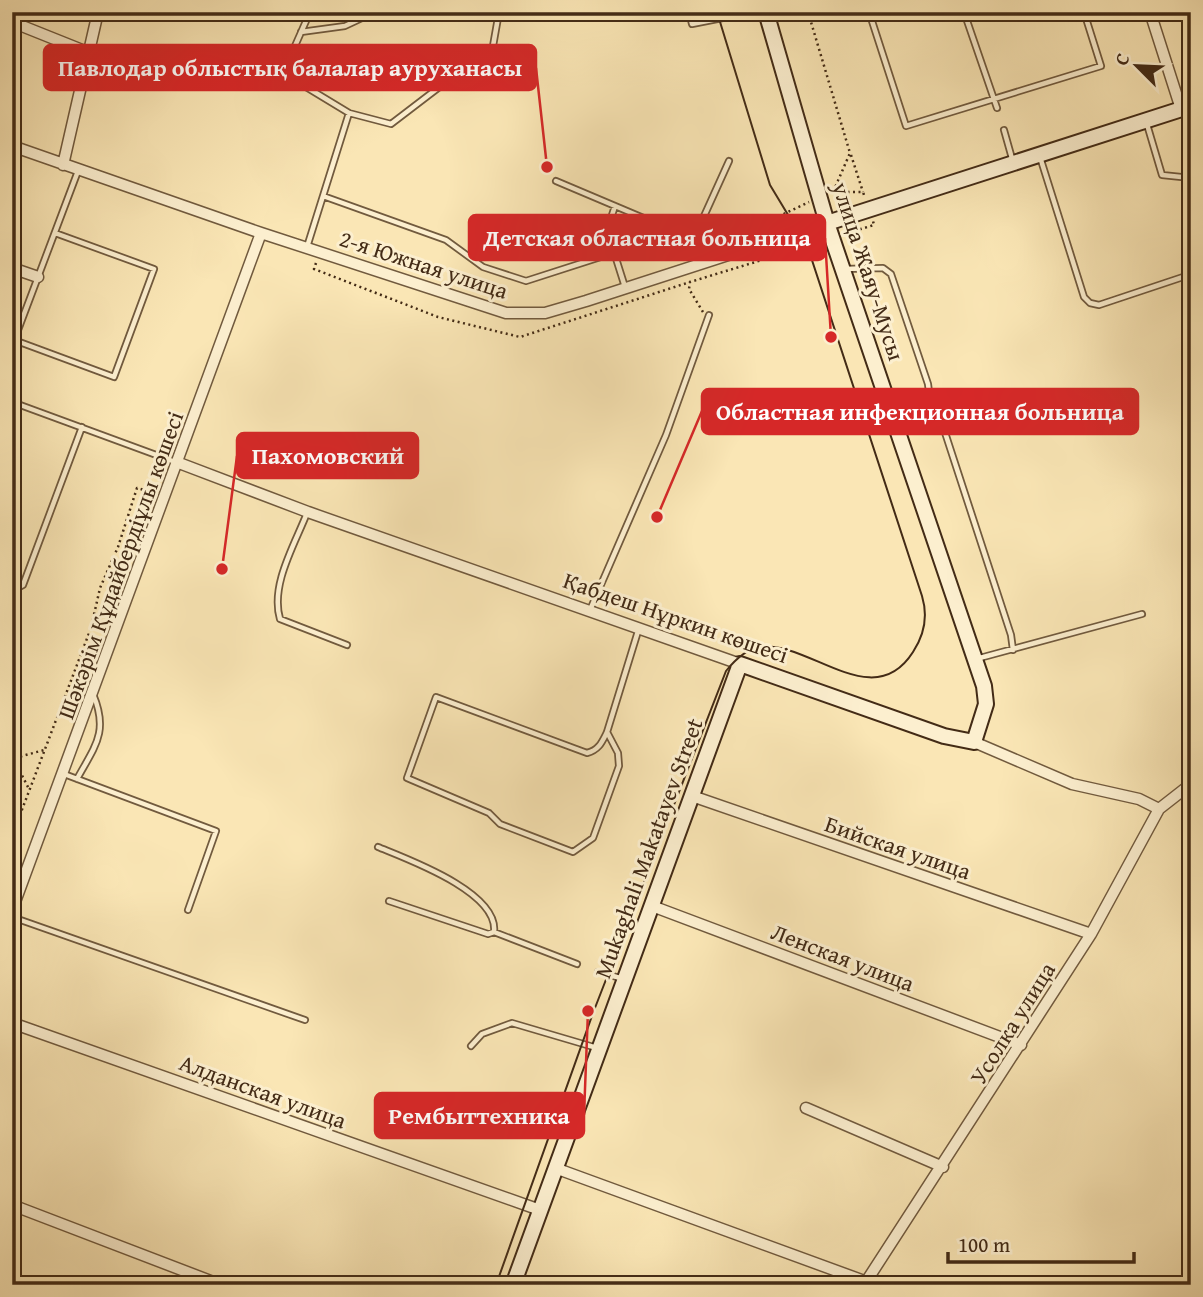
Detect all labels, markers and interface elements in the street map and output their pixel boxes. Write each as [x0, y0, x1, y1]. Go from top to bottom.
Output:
north arrow [1102, 32, 1172, 102]
callout: Павлодар облыстық балалар ауруханасы [44, 45, 536, 90]
text: С [1106, 48, 1137, 70]
text: Павлодар облыстық балалар ауруханасы [58, 50, 522, 85]
street label: улица Жаяу-Мусы [824, 177, 913, 364]
callout: Детская областная больница [469, 215, 825, 260]
text: Детская областная больница [482, 220, 811, 255]
street label: 2-я Южная улица [336, 221, 512, 307]
callout: Областная инфекционная больница [702, 389, 1138, 434]
text: Областная инфекционная больница [716, 394, 1125, 429]
street label: Шәкәрім Құдайбердіұлы көшесі [49, 406, 191, 724]
callout: Пахомовский [237, 433, 418, 478]
text: Пахомовский [252, 438, 404, 473]
street label: Қабдеш Нұркин көшесі [559, 563, 793, 671]
street label: Mukaghali Makatayev Street [585, 713, 711, 983]
street label: Бийская улица [821, 807, 975, 887]
street label: Ленская улица [767, 915, 919, 999]
street label: Усолка улица [961, 955, 1063, 1091]
street label: Алданская улица [175, 1046, 351, 1137]
callout: Рембыттехника [375, 1093, 584, 1138]
text: Рембыттехника [388, 1098, 570, 1133]
scale bar [948, 1220, 1133, 1264]
text: 100 m [958, 1229, 1010, 1260]

